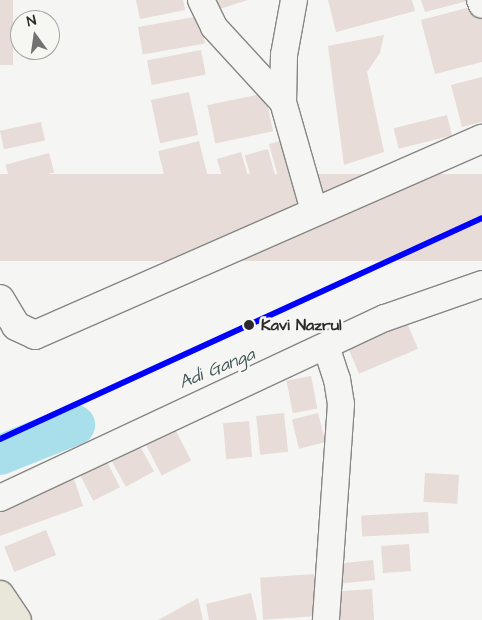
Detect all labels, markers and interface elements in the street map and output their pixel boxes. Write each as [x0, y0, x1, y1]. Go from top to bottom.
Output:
north arrow [10, 10, 60, 60]
text: N [25, 11, 38, 32]
place label: Kavi Nazrul [261, 315, 342, 335]
marker: Kavi Nazrul [241, 317, 257, 333]
water label: Adi Ganga [176, 344, 258, 394]

